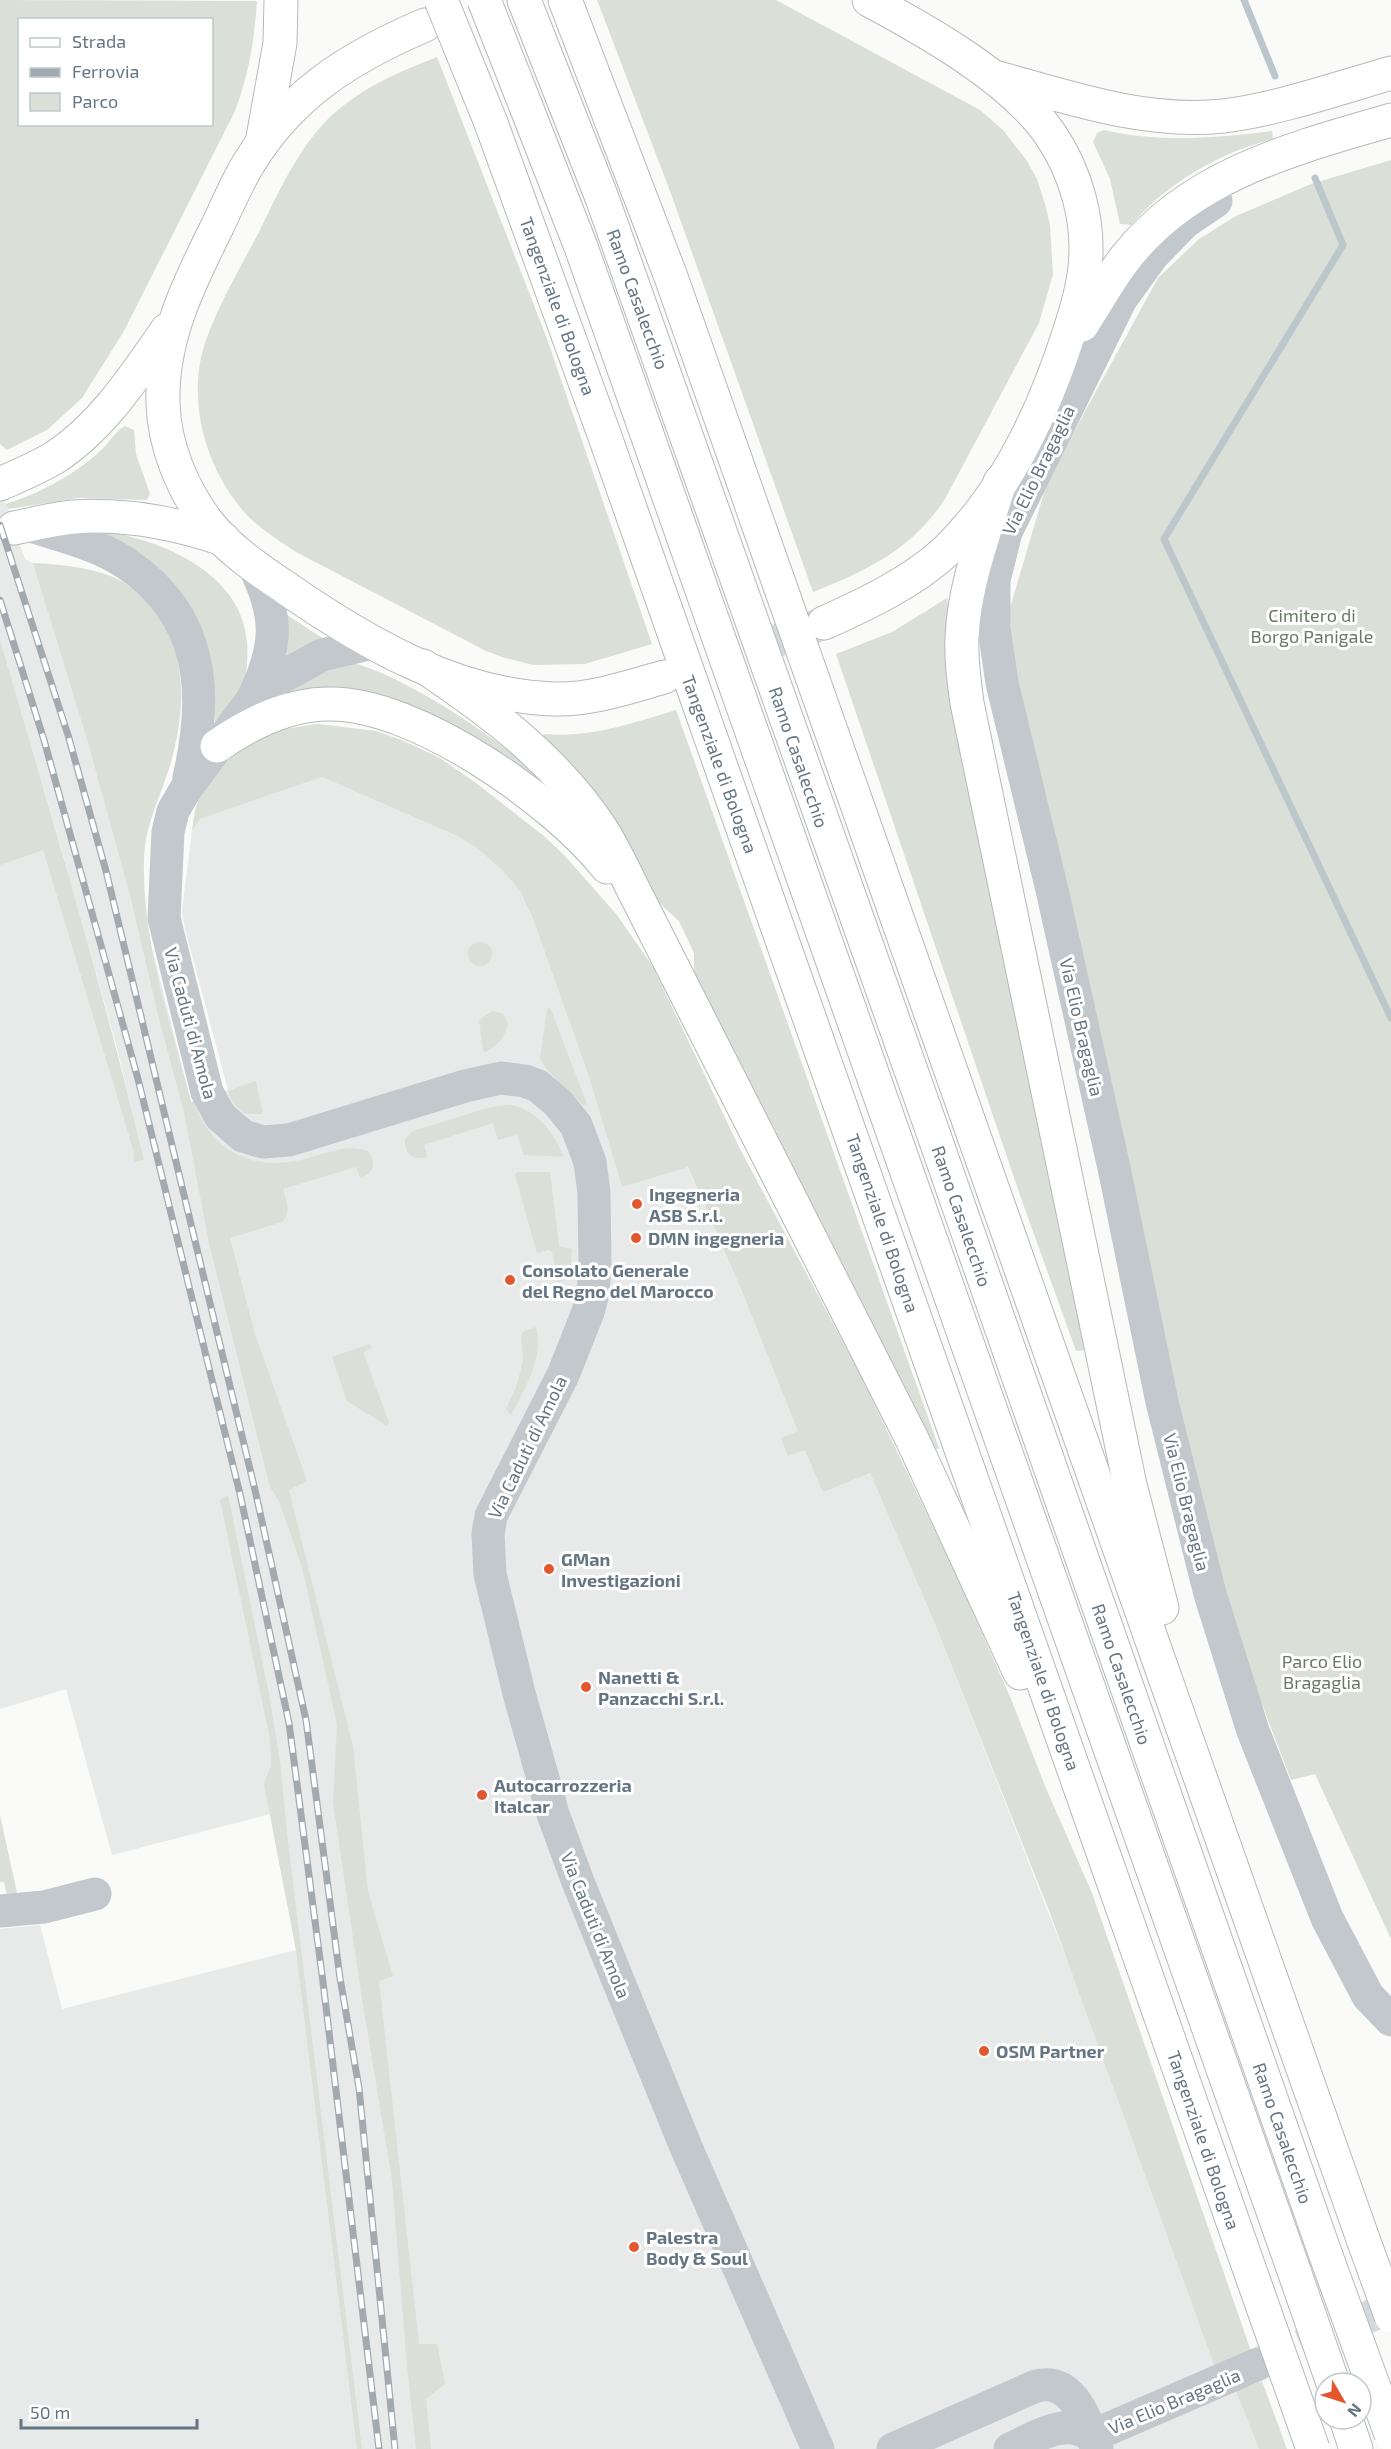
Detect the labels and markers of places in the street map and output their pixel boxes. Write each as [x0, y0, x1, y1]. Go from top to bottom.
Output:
place label: Ingegneria ASB S.r.l. [649, 1183, 740, 1226]
marker: Ingegneria ASB S.r.l. [630, 1197, 644, 1211]
place label: DMN ingegneria [648, 1227, 784, 1249]
marker: DMN ingegneria [629, 1231, 643, 1245]
place label: Consolato Generale del Regno del Marocco [522, 1259, 714, 1302]
marker: Consolato Generale del Regno del Marocco [503, 1273, 517, 1287]
place label: GMan Investigazioni [561, 1548, 681, 1591]
marker: GMan Investigazioni [542, 1562, 556, 1576]
place label: Nanetti & Panzacchi S.r.l. [598, 1666, 724, 1709]
marker: Nanetti & Panzacchi S.r.l. [579, 1680, 593, 1694]
place label: Autocarrozzeria Italcar [494, 1774, 632, 1817]
marker: Autocarrozzeria Italcar [475, 1788, 489, 1802]
place label: OSM Partner [996, 2040, 1105, 2062]
marker: OSM Partner [977, 2044, 991, 2058]
place label: Palestra Body & Soul [646, 2226, 748, 2269]
marker: Palestra Body & Soul [627, 2240, 641, 2254]

